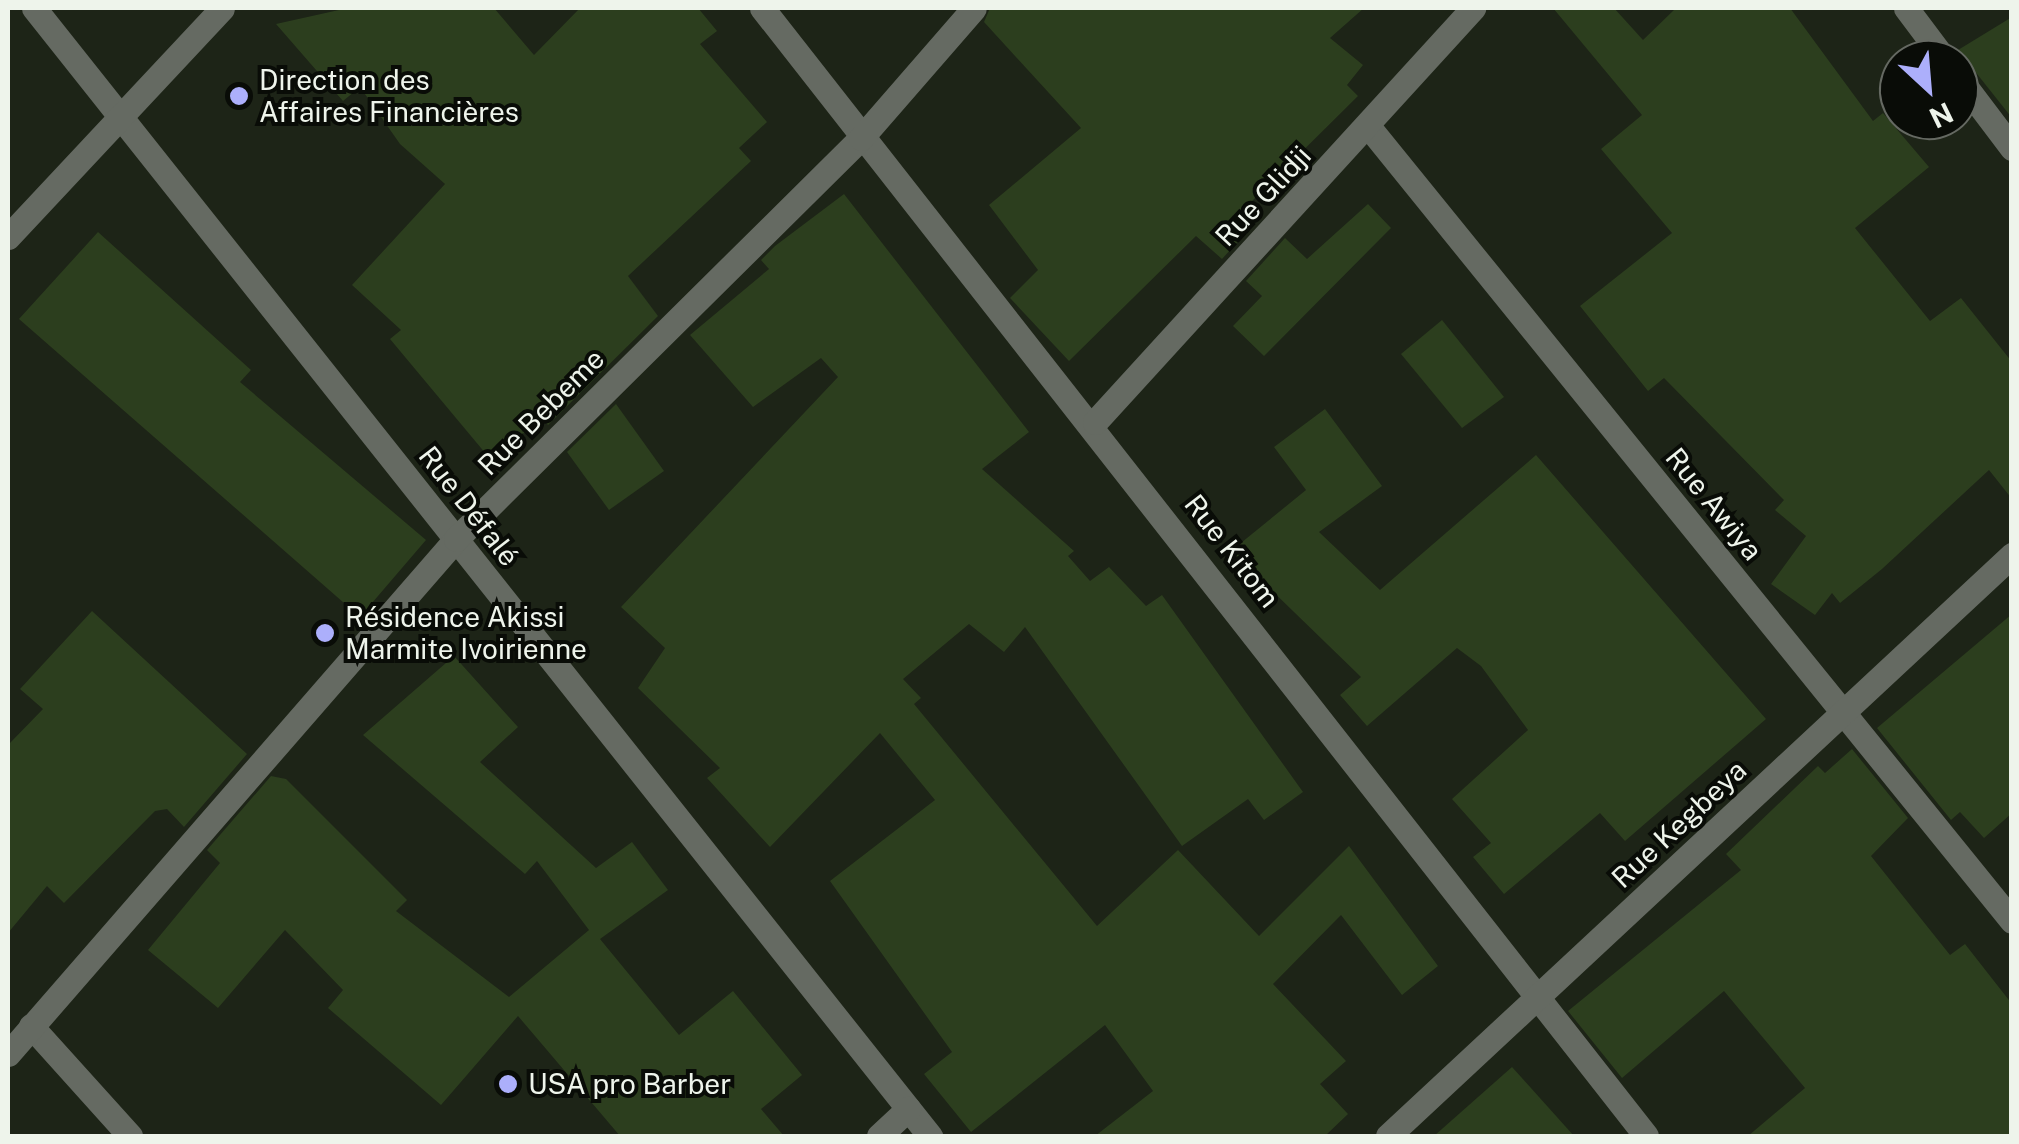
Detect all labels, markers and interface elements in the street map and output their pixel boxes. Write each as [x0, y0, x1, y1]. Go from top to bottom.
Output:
north arrow [1879, 40, 1979, 140]
place label: Direction des Affaires Financières [259, 63, 519, 129]
marker: Direction des Affaires Financières [228, 85, 250, 107]
text: N [1924, 96, 1959, 135]
street label: Rue Glidji [1208, 139, 1318, 253]
street label: Rue Bebeme [471, 342, 611, 482]
street label: Rue Défalé [412, 439, 526, 573]
street label: Rue Awiya [1659, 441, 1769, 567]
street label: Rue Kitom [1177, 488, 1287, 614]
place label: Résidence Akissi Marmite Ivoirienne [345, 600, 587, 666]
marker: Résidence Akissi Marmite Ivoirienne [314, 622, 336, 644]
street label: Rue Kegbeya [1605, 753, 1753, 895]
place label: USA pro Barber [528, 1067, 731, 1101]
marker: USA pro Barber [497, 1073, 519, 1095]

